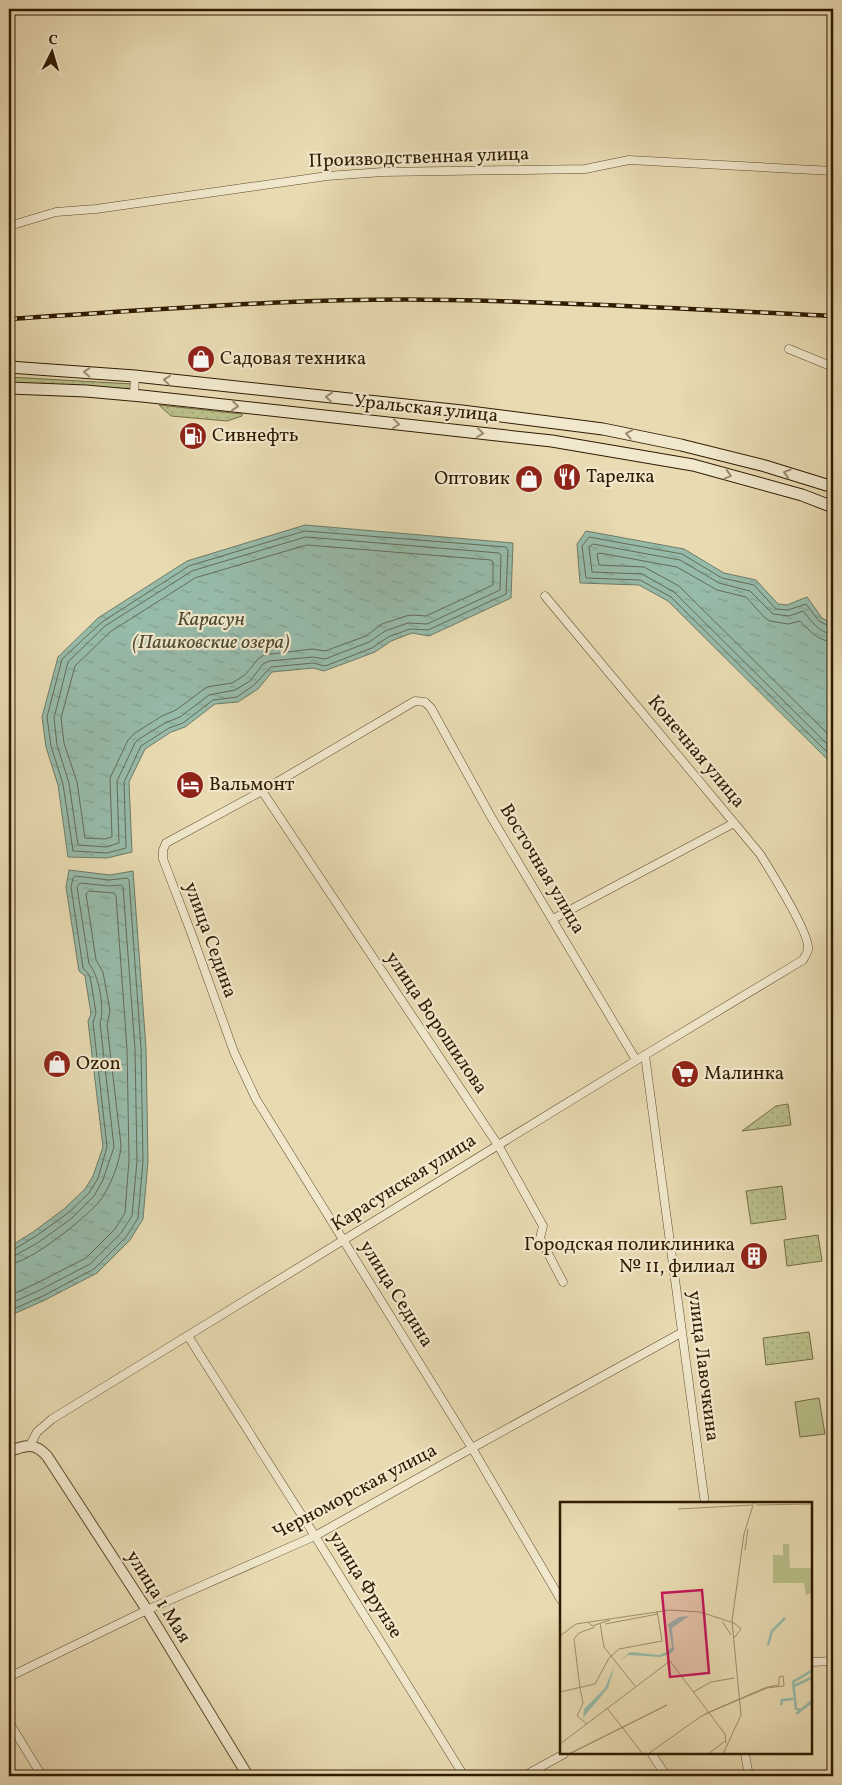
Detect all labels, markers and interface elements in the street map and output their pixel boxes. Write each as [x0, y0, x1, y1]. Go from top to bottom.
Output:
north arrow [28, 28, 78, 78]
text: С [48, 31, 58, 50]
street label: Производственная улица [308, 141, 530, 175]
shop icon: Садовая техника [186, 344, 216, 374]
place label: Садовая техника [220, 346, 366, 372]
one-way arrow [83, 367, 91, 378]
one-way arrow [163, 375, 171, 386]
street label: Уральская улица [353, 388, 499, 430]
one-way arrow [325, 392, 333, 403]
one-way arrow [231, 400, 239, 411]
one-way arrow [393, 418, 401, 429]
fuel station icon: Сивнефть [178, 421, 208, 451]
place label: Сивнефть [212, 423, 299, 449]
one-way arrow [477, 427, 485, 438]
one-way arrow [625, 430, 633, 440]
restaurant icon: Тарелка [552, 462, 582, 492]
shop icon: Оптовик [514, 464, 544, 494]
place label: Тарелка [586, 464, 655, 490]
place label: Оптовик [434, 466, 510, 492]
one-way arrow [783, 468, 791, 478]
one-way arrow [723, 469, 732, 480]
water label: Карасун (Пашковские озера) [132, 606, 290, 657]
street label: Конечная улица [641, 690, 751, 814]
hotel icon: Вальмонт [175, 770, 205, 800]
place label: Вальмонт [209, 772, 295, 798]
street label: Восточная улица [493, 799, 591, 939]
street label: улица Седина [177, 878, 243, 1002]
street label: улица Ворошилова [379, 947, 493, 1099]
shop icon: Ozon [42, 1049, 72, 1079]
place label: Ozon [76, 1051, 121, 1077]
supermarket icon: Малинка [670, 1059, 700, 1089]
place label: Малинка [704, 1061, 784, 1087]
street label: Карасунская улица [326, 1128, 482, 1238]
place label: Городская поликлиника № 11, филиал [524, 1232, 735, 1280]
street label: улица Седина [353, 1236, 439, 1352]
building icon: Городская поликлиника № 11, филиал [739, 1241, 769, 1271]
street label: улица Лавочкина [681, 1289, 725, 1443]
street label: Черноморская улица [268, 1438, 442, 1546]
inset map [560, 1502, 812, 1755]
street label: улица Фрунзе [322, 1526, 408, 1644]
street label: улица 1 Мая [119, 1546, 197, 1648]

